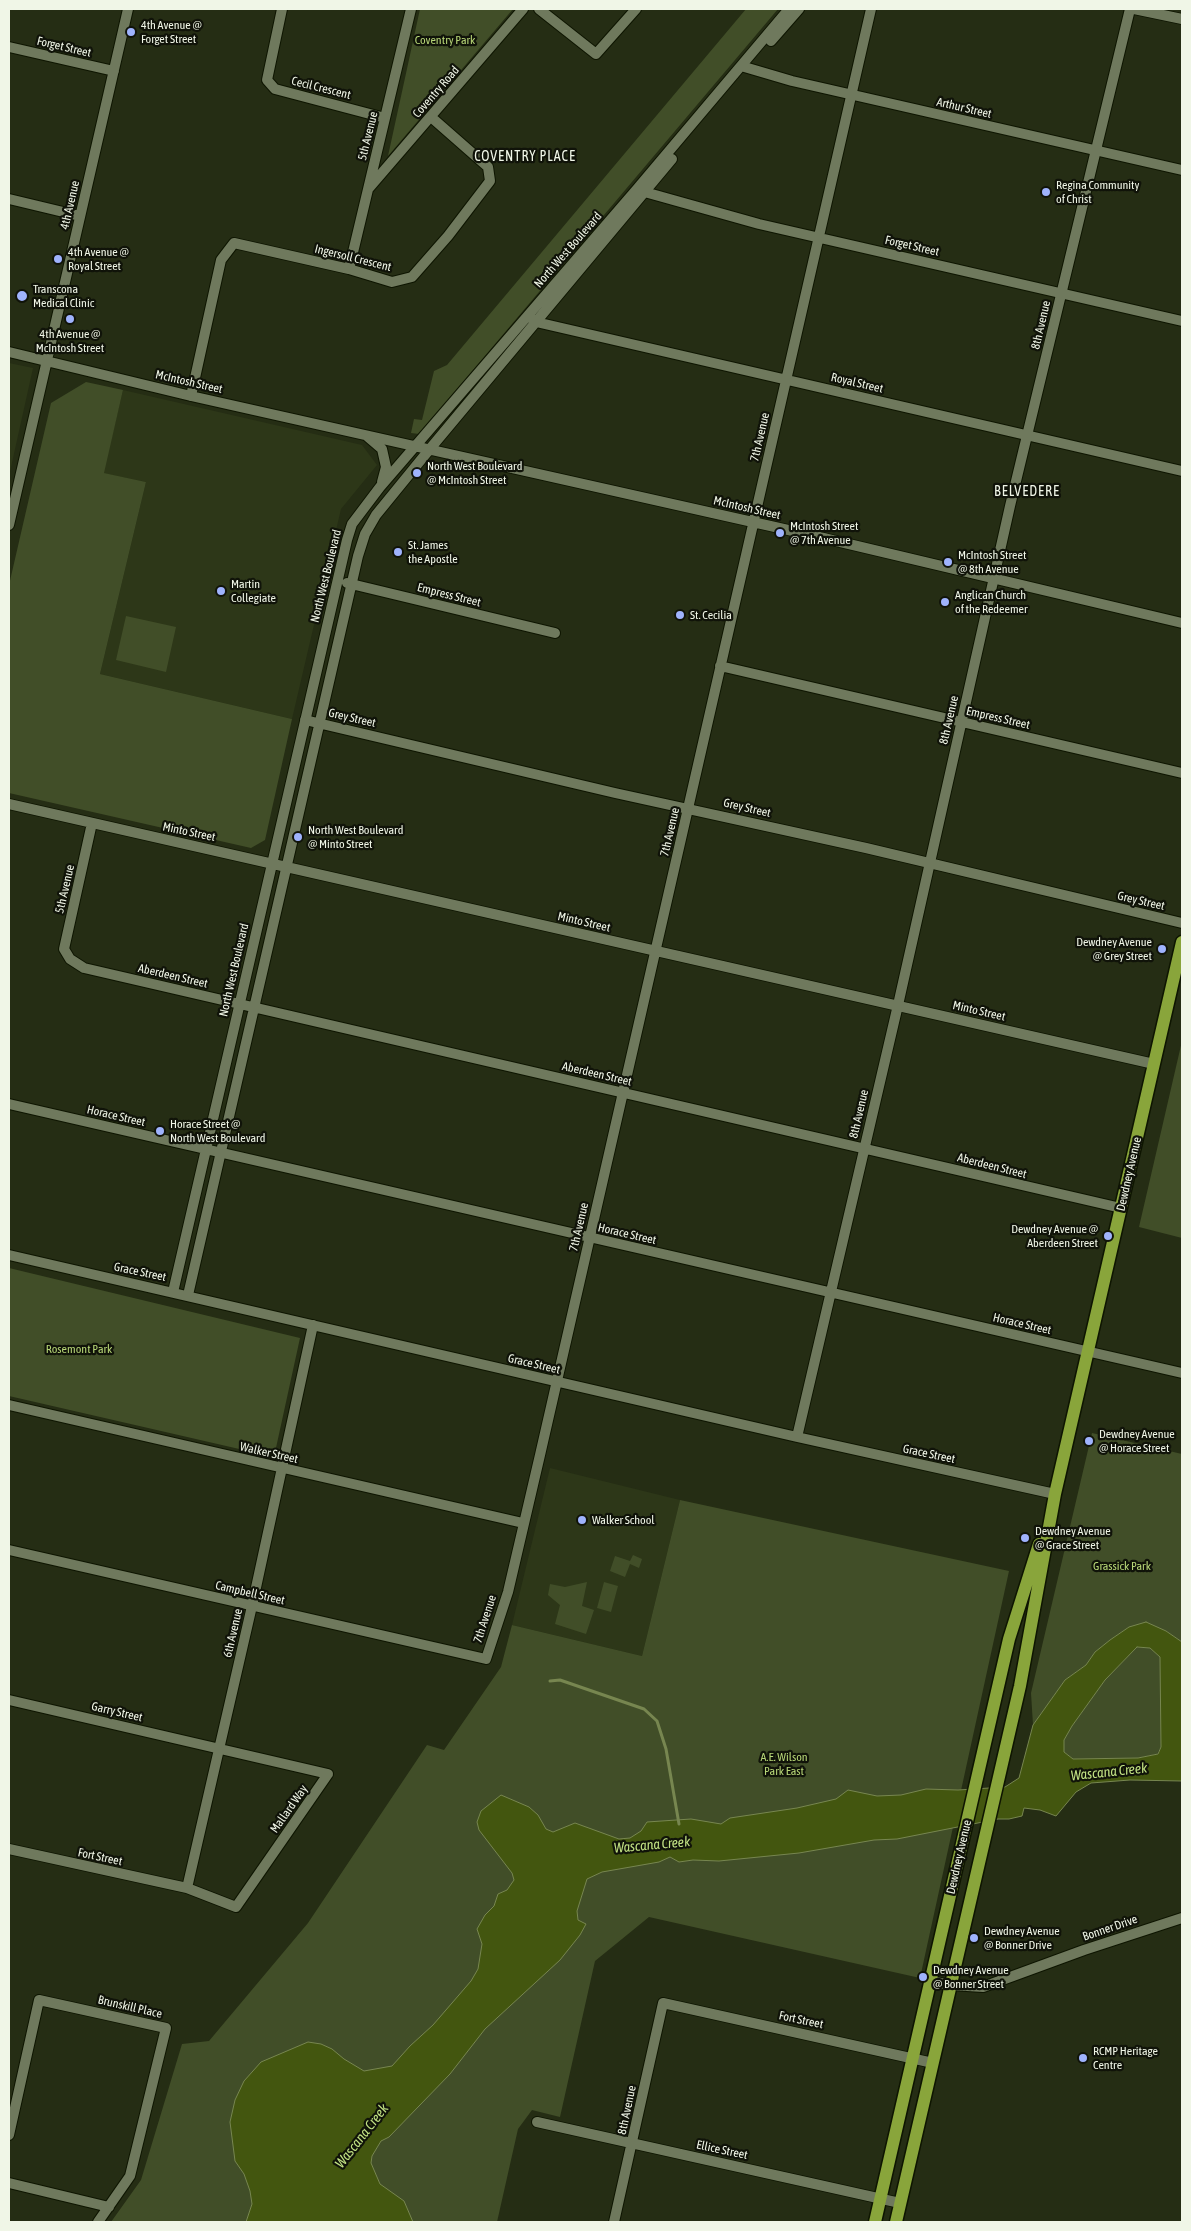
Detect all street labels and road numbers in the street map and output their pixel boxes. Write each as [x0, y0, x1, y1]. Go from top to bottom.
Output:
street label: Forget Street [35, 34, 93, 60]
street label: Coventry Road [410, 63, 462, 121]
street label: Cecil Crescent [290, 74, 352, 102]
street label: Arthur Street [935, 95, 993, 121]
street label: 5th Avenue [355, 110, 381, 162]
street label: 4th Avenue [57, 179, 83, 231]
street label: North West Boulevard [531, 209, 605, 291]
street label: Forget Street [883, 233, 941, 259]
street label: Ingersoll Crescent [313, 242, 393, 274]
street label: 8th Avenue [1028, 299, 1054, 351]
street label: McIntosh Street [154, 367, 224, 397]
street label: Royal Street [830, 370, 884, 396]
street label: 7th Avenue [747, 411, 773, 463]
street label: McIntosh Street [712, 493, 782, 523]
street label: North West Boulevard [307, 528, 345, 624]
street label: Empress Street [416, 580, 482, 610]
street label: 8th Avenue [936, 694, 962, 746]
street label: Empress Street [965, 704, 1031, 732]
street label: Grey Street [327, 706, 377, 730]
street label: Grey Street [722, 796, 772, 820]
street label: 7th Avenue [657, 806, 683, 858]
street label: Minto Street [161, 819, 217, 845]
street label: 5th Avenue [52, 863, 78, 915]
street label: Grey Street [1116, 889, 1166, 913]
street label: Minto Street [556, 909, 612, 935]
street label: North West Boulevard [216, 922, 252, 1018]
street label: Aberdeen Street [137, 961, 209, 991]
street label: Minto Street [951, 998, 1007, 1024]
street label: Aberdeen Street [561, 1059, 633, 1089]
street label: 8th Avenue [846, 1088, 872, 1140]
street label: Horace Street [85, 1102, 147, 1130]
street label: Dewdney Avenue [1113, 1135, 1145, 1213]
street label: Aberdeen Street [956, 1150, 1028, 1182]
street label: 7th Avenue [566, 1201, 592, 1253]
street label: Horace Street [596, 1220, 658, 1248]
street label: Grace Street [113, 1259, 167, 1285]
street label: Horace Street [991, 1310, 1053, 1338]
street label: Grace Street [507, 1351, 561, 1377]
street label: Walker Street [239, 1439, 299, 1467]
street label: Grace Street [902, 1441, 956, 1467]
street label: Campbell Street [214, 1578, 286, 1608]
street label: 7th Avenue [470, 1593, 500, 1645]
street label: 6th Avenue [220, 1607, 246, 1659]
street label: Garry Street [90, 1699, 144, 1725]
street label: Mallard Way [267, 1782, 311, 1836]
street label: Dewdney Avenue [943, 1818, 975, 1896]
street label: Fort Street [76, 1845, 124, 1869]
street label: Bonner Drive [1081, 1912, 1139, 1944]
street label: Brunskill Place [97, 1993, 163, 2021]
street label: Fort Street [777, 2008, 825, 2032]
street label: 8th Avenue [615, 2084, 639, 2136]
street label: Ellice Street [695, 2138, 749, 2162]

